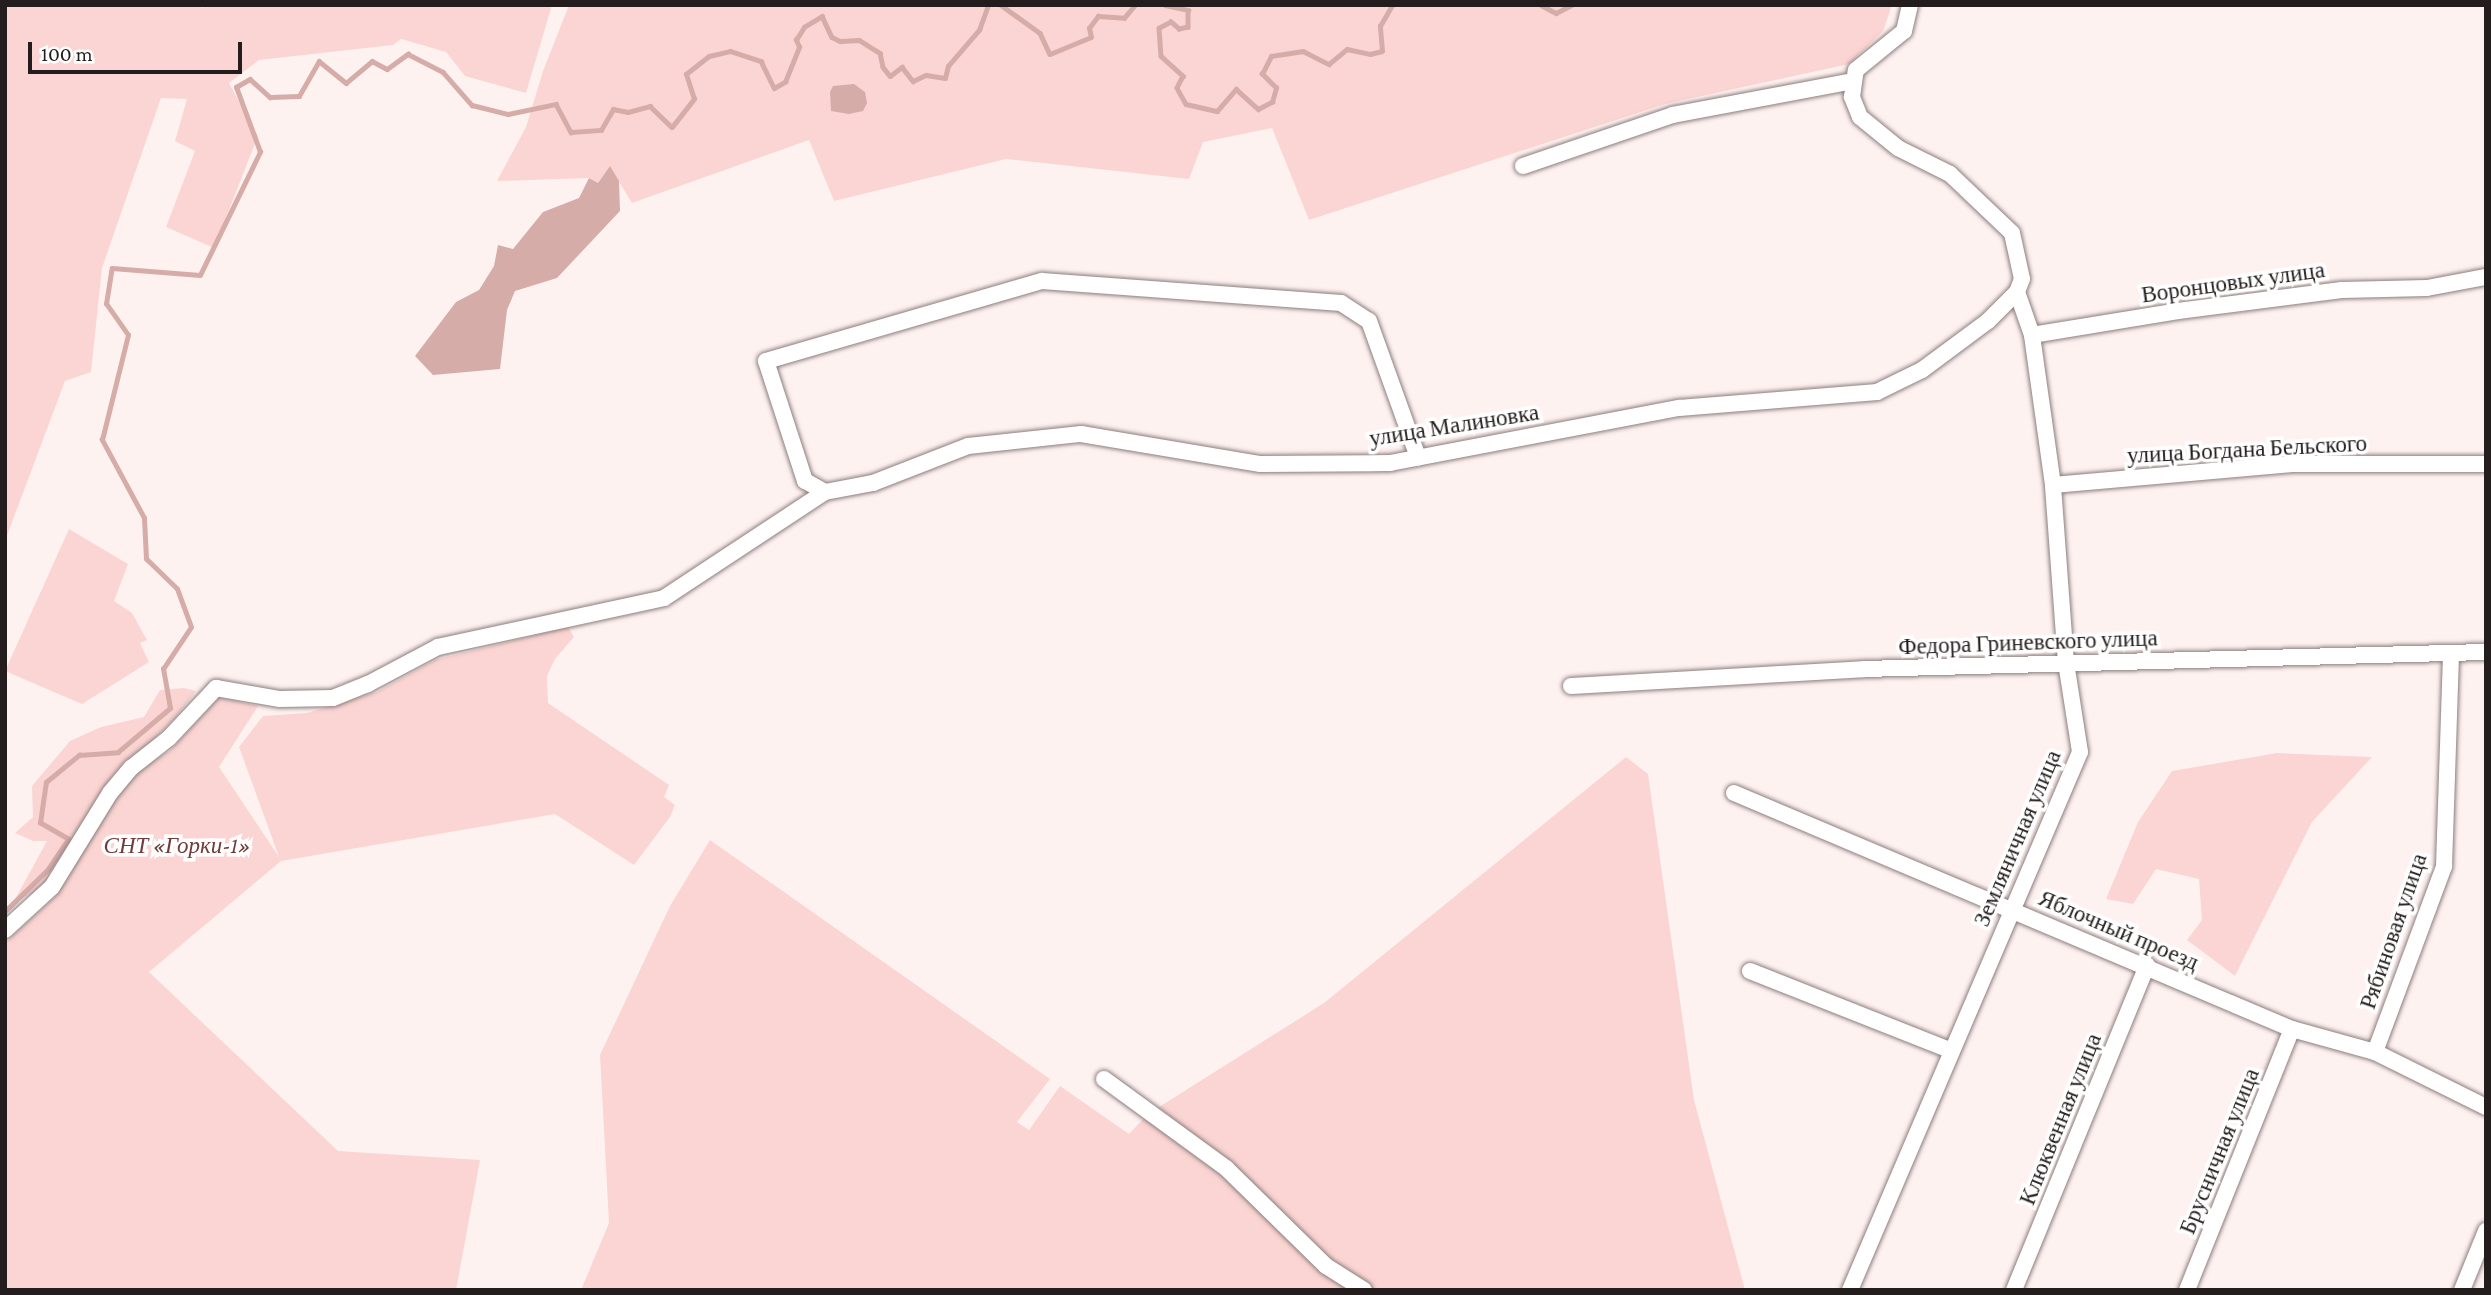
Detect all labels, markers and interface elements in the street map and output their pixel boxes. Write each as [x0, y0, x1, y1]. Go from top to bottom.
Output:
scale bar [32, 28, 245, 72]
text: 100 m [41, 42, 93, 66]
street label: Воронцовых улица [2140, 255, 2326, 309]
street label: улица Малиновка [1367, 398, 1541, 452]
street label: улица Богдана Бельского [2126, 429, 2368, 469]
street label: Федора Гриневского улица [1898, 624, 2158, 660]
street label: Земляничная улица [1967, 746, 2067, 930]
park label: СНТ «Горки-1» [104, 831, 250, 859]
street label: Рябиновая улица [2353, 850, 2433, 1012]
street label: Яблочный проезд [2035, 884, 2203, 976]
street label: Клюквенная улица [2013, 1029, 2107, 1209]
street label: Брусничная улица [2173, 1064, 2265, 1238]

